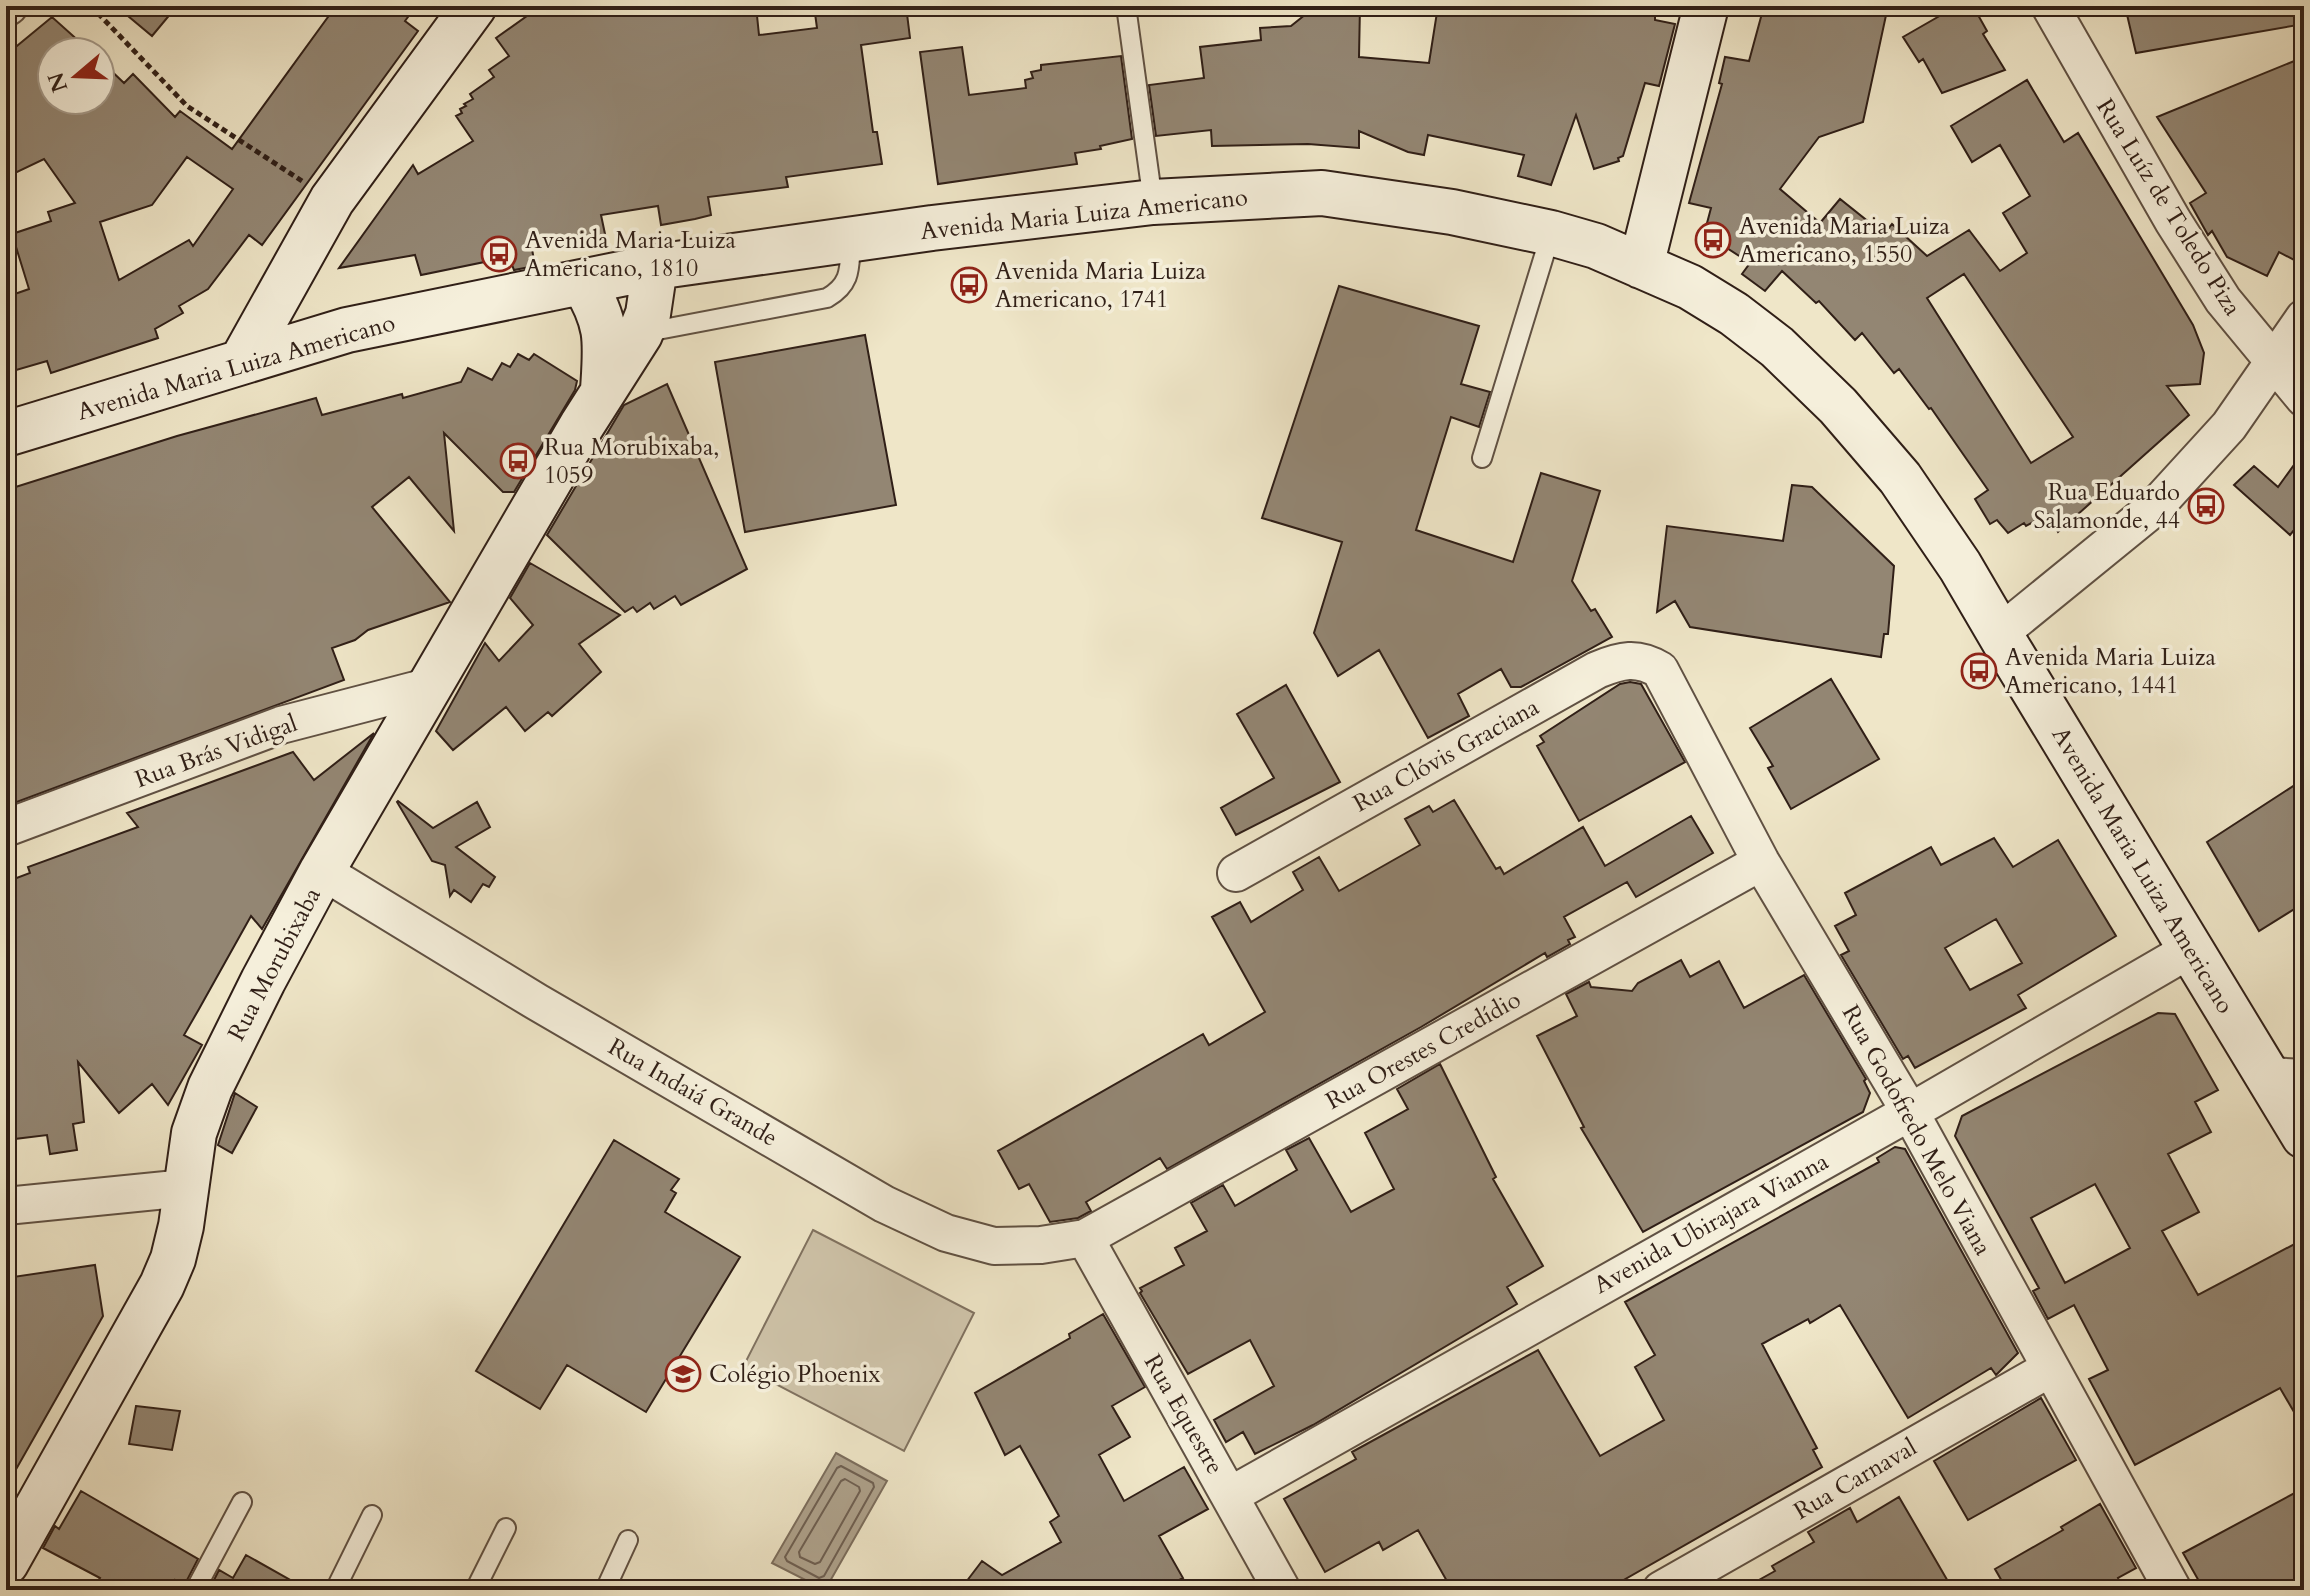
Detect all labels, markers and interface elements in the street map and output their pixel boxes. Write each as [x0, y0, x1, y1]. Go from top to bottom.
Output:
north arrow [36, 36, 116, 116]
text: N [41, 68, 75, 96]
street label: Rua Luíz de Toledo Piza [2088, 92, 2249, 323]
street label: Avenida Maria Luiza Americano [919, 181, 1249, 248]
place label: Avenida Maria Luiza Americano, 1550 [1739, 210, 1951, 271]
bus stop icon: Avenida Maria Luiza Americano, 1550 [1694, 221, 1732, 259]
place label: Avenida Maria Luiza Americano, 1810 [525, 224, 737, 285]
bus stop icon: Avenida Maria Luiza Americano, 1810 [480, 235, 518, 273]
place label: Avenida Maria Luiza Americano, 1741 [995, 255, 1207, 316]
bus stop icon: Avenida Maria Luiza Americano, 1741 [950, 266, 988, 304]
street label: Avenida Maria Luiza Americano [73, 306, 399, 429]
place label: Rua Morubixaba, 1059 [544, 431, 719, 492]
bus stop icon: Rua Morubixaba, 1059 [499, 442, 537, 480]
place label: Rua Eduardo Salamonde, 44 [2033, 476, 2180, 537]
bus stop icon: Rua Eduardo Salamonde, 44 [2187, 487, 2225, 525]
place label: Avenida Maria Luiza Americano, 1441 [2005, 641, 2217, 702]
bus stop icon: Avenida Maria Luiza Americano, 1441 [1960, 652, 1998, 690]
street label: Rua Clóvis Graciana [1347, 690, 1546, 820]
street label: Rua Brás Vidigal [130, 707, 302, 796]
street label: Avenida Maria Luiza Americano [2044, 721, 2241, 1020]
street label: Rua Morubixaba [220, 881, 329, 1047]
street label: Rua Orestes Credídio [1320, 983, 1527, 1118]
street label: Rua Godofredo Melo Viana [1834, 999, 1999, 1262]
street label: Rua Indaiá Grande [602, 1030, 784, 1154]
street label: Avenida Ubirajara Vianna [1588, 1145, 1835, 1302]
street label: Rua Equestre [1136, 1348, 1231, 1480]
school or university icon: Colégio Phoenix [664, 1355, 702, 1393]
place label: Colégio Phoenix [709, 1358, 881, 1391]
street label: Rua Carnaval [1788, 1431, 1923, 1528]

